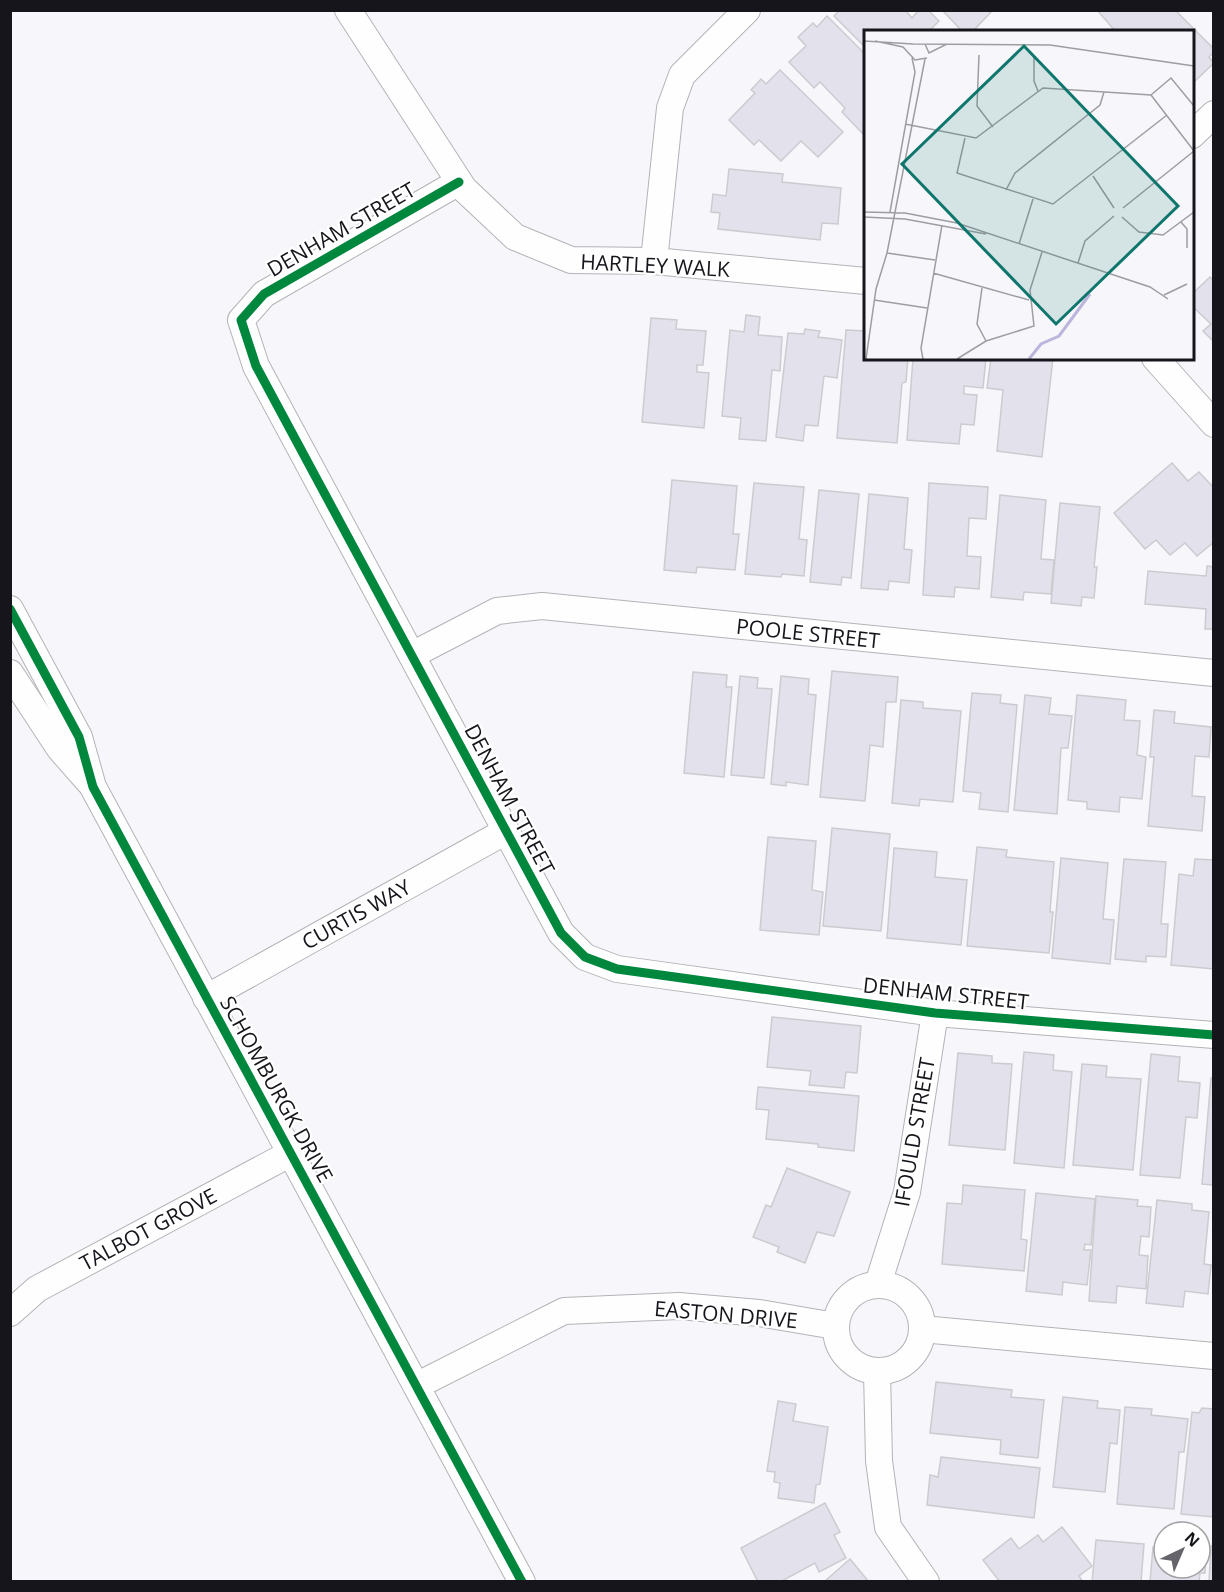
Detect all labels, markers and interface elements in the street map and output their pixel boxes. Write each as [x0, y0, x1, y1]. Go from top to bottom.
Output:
inset map [864, 30, 1194, 360]
street label: DENHAM STREET [262, 175, 421, 283]
street label: HARTLEY WALK [580, 247, 731, 283]
street label: POOLE STREET [735, 612, 882, 655]
street label: DENHAM STREET [458, 719, 562, 880]
street label: CURTIS WAY [297, 872, 416, 955]
street label: DENHAM STREET [862, 970, 1031, 1016]
street label: SCHOMBURGK DRIVE [214, 991, 340, 1187]
street label: IFOULD STREET [887, 1055, 941, 1209]
street label: TALBOT GROVE [75, 1181, 221, 1277]
street label: EASTON DRIVE [653, 1294, 799, 1334]
north arrow [1152, 1520, 1212, 1580]
text: N [1180, 1527, 1205, 1552]

